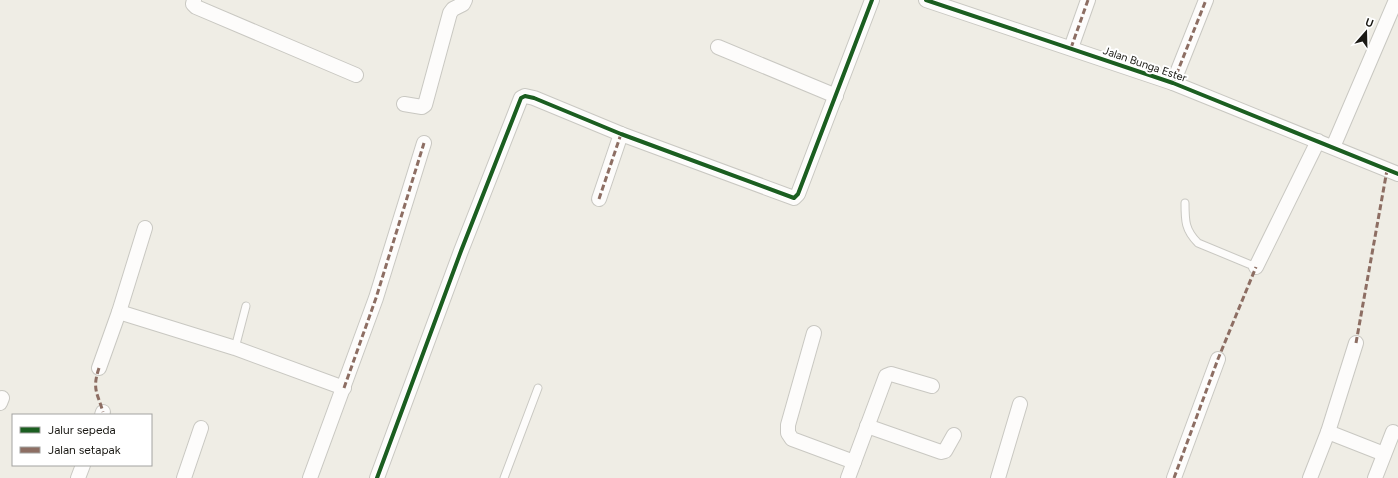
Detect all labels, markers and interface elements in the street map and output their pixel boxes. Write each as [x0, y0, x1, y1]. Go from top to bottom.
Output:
north arrow [1346, 12, 1386, 52]
text: U [1363, 16, 1375, 31]
street label: Jalan Bunga Ester [1101, 44, 1189, 85]
legend [12, 414, 152, 466]
text: Jalur sepeda [48, 423, 116, 437]
text: Jalan setapak [48, 443, 121, 457]

